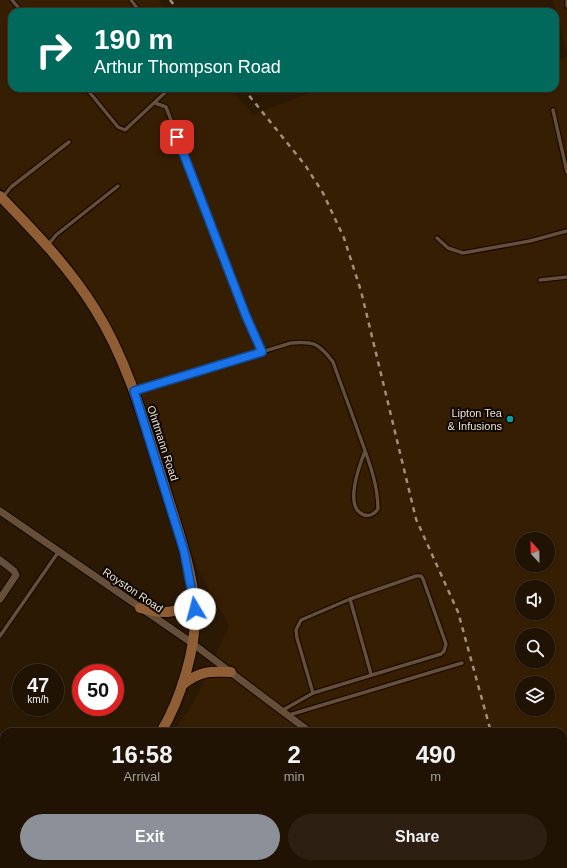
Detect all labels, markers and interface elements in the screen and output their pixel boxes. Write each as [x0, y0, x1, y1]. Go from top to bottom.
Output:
icon: right [28, 24, 80, 76]
text: 190 m [94, 24, 173, 55]
text: Arthur Thompson Road [94, 57, 281, 77]
pin [160, 120, 194, 154]
icon: arrive [166, 126, 188, 148]
street label: Ohrtmann Road [145, 404, 181, 482]
place label: Lipton Tea & Infusions [448, 407, 503, 432]
marker: Lipton Tea & Infusions [505, 414, 515, 424]
north arrow [515, 532, 555, 572]
map controls [515, 532, 555, 716]
street label: Royston Road [101, 566, 165, 614]
button: sound [515, 580, 555, 620]
position arrow [174, 588, 216, 630]
button: search [515, 628, 555, 668]
speed limit sign: 50 [72, 664, 124, 716]
text: 47 [27, 674, 49, 696]
button: layers [515, 676, 555, 716]
text: km/h [27, 694, 49, 705]
text: 16:58 [111, 741, 173, 768]
text: 2 [287, 741, 301, 768]
text: 490 [416, 741, 456, 768]
text: Arrival [123, 769, 160, 784]
text: min [284, 769, 305, 784]
text: m [430, 769, 441, 784]
button: Exit [20, 814, 280, 860]
button: Share [288, 814, 547, 860]

